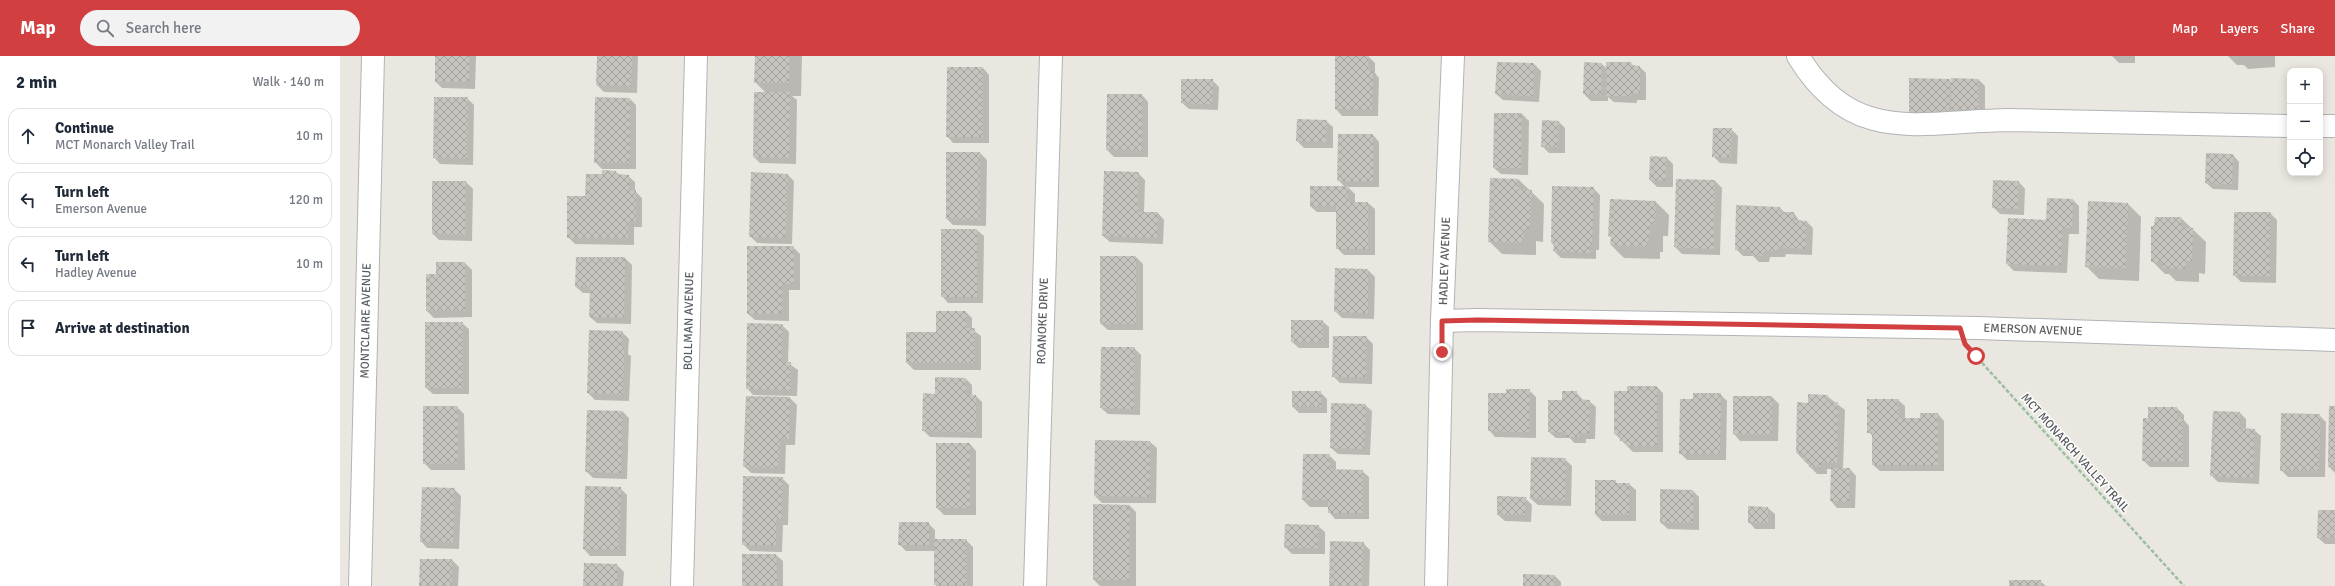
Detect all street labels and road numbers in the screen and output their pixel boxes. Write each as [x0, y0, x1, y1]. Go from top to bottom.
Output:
street label: HADLEY AVENUE [1436, 216, 1454, 305]
street label: MONTCLAIRE AVENUE [357, 263, 375, 379]
street label: BOLLMAN AVENUE [681, 271, 697, 370]
street label: ROANOKE DRIVE [1034, 277, 1052, 365]
street label: EMERSON AVENUE [1983, 321, 2083, 339]
street label: MCT MONARCH VALLEY TRAIL [2018, 390, 2132, 516]

